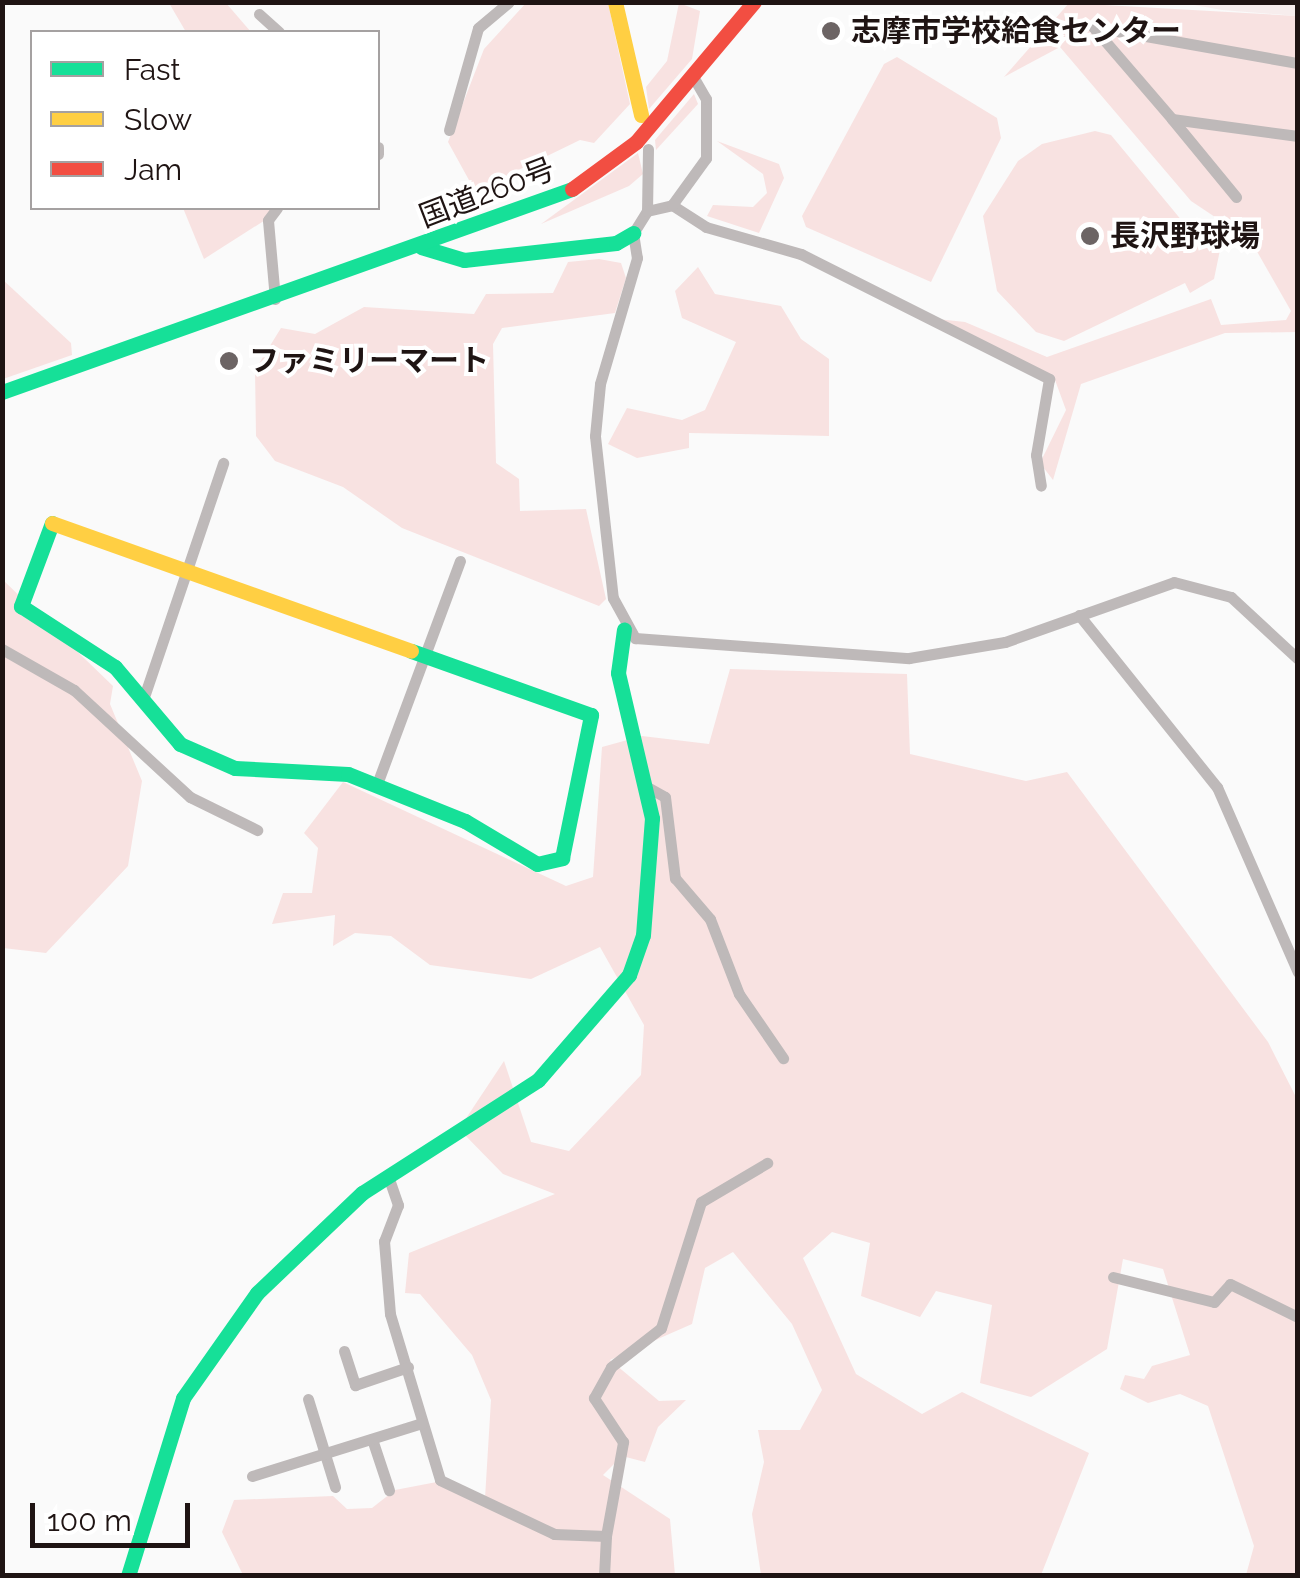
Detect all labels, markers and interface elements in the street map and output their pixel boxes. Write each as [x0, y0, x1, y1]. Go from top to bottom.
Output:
place label: 志摩市学校給食センター [851, 13, 1181, 49]
marker: 志摩市学校給食センター [820, 20, 842, 42]
legend [30, 30, 380, 210]
text: Fast [124, 52, 181, 87]
text: Slow [124, 102, 192, 137]
street label: 国道260号 [414, 151, 560, 235]
text: Jam [124, 152, 182, 187]
place label: 長沢野球場 [1110, 218, 1260, 254]
marker: 長沢野球場 [1079, 225, 1101, 247]
place label: ファミリーマート [249, 343, 489, 379]
marker: ファミリーマート [218, 350, 240, 372]
scale bar [35, 1483, 195, 1545]
text: 100 m [47, 1503, 132, 1538]

